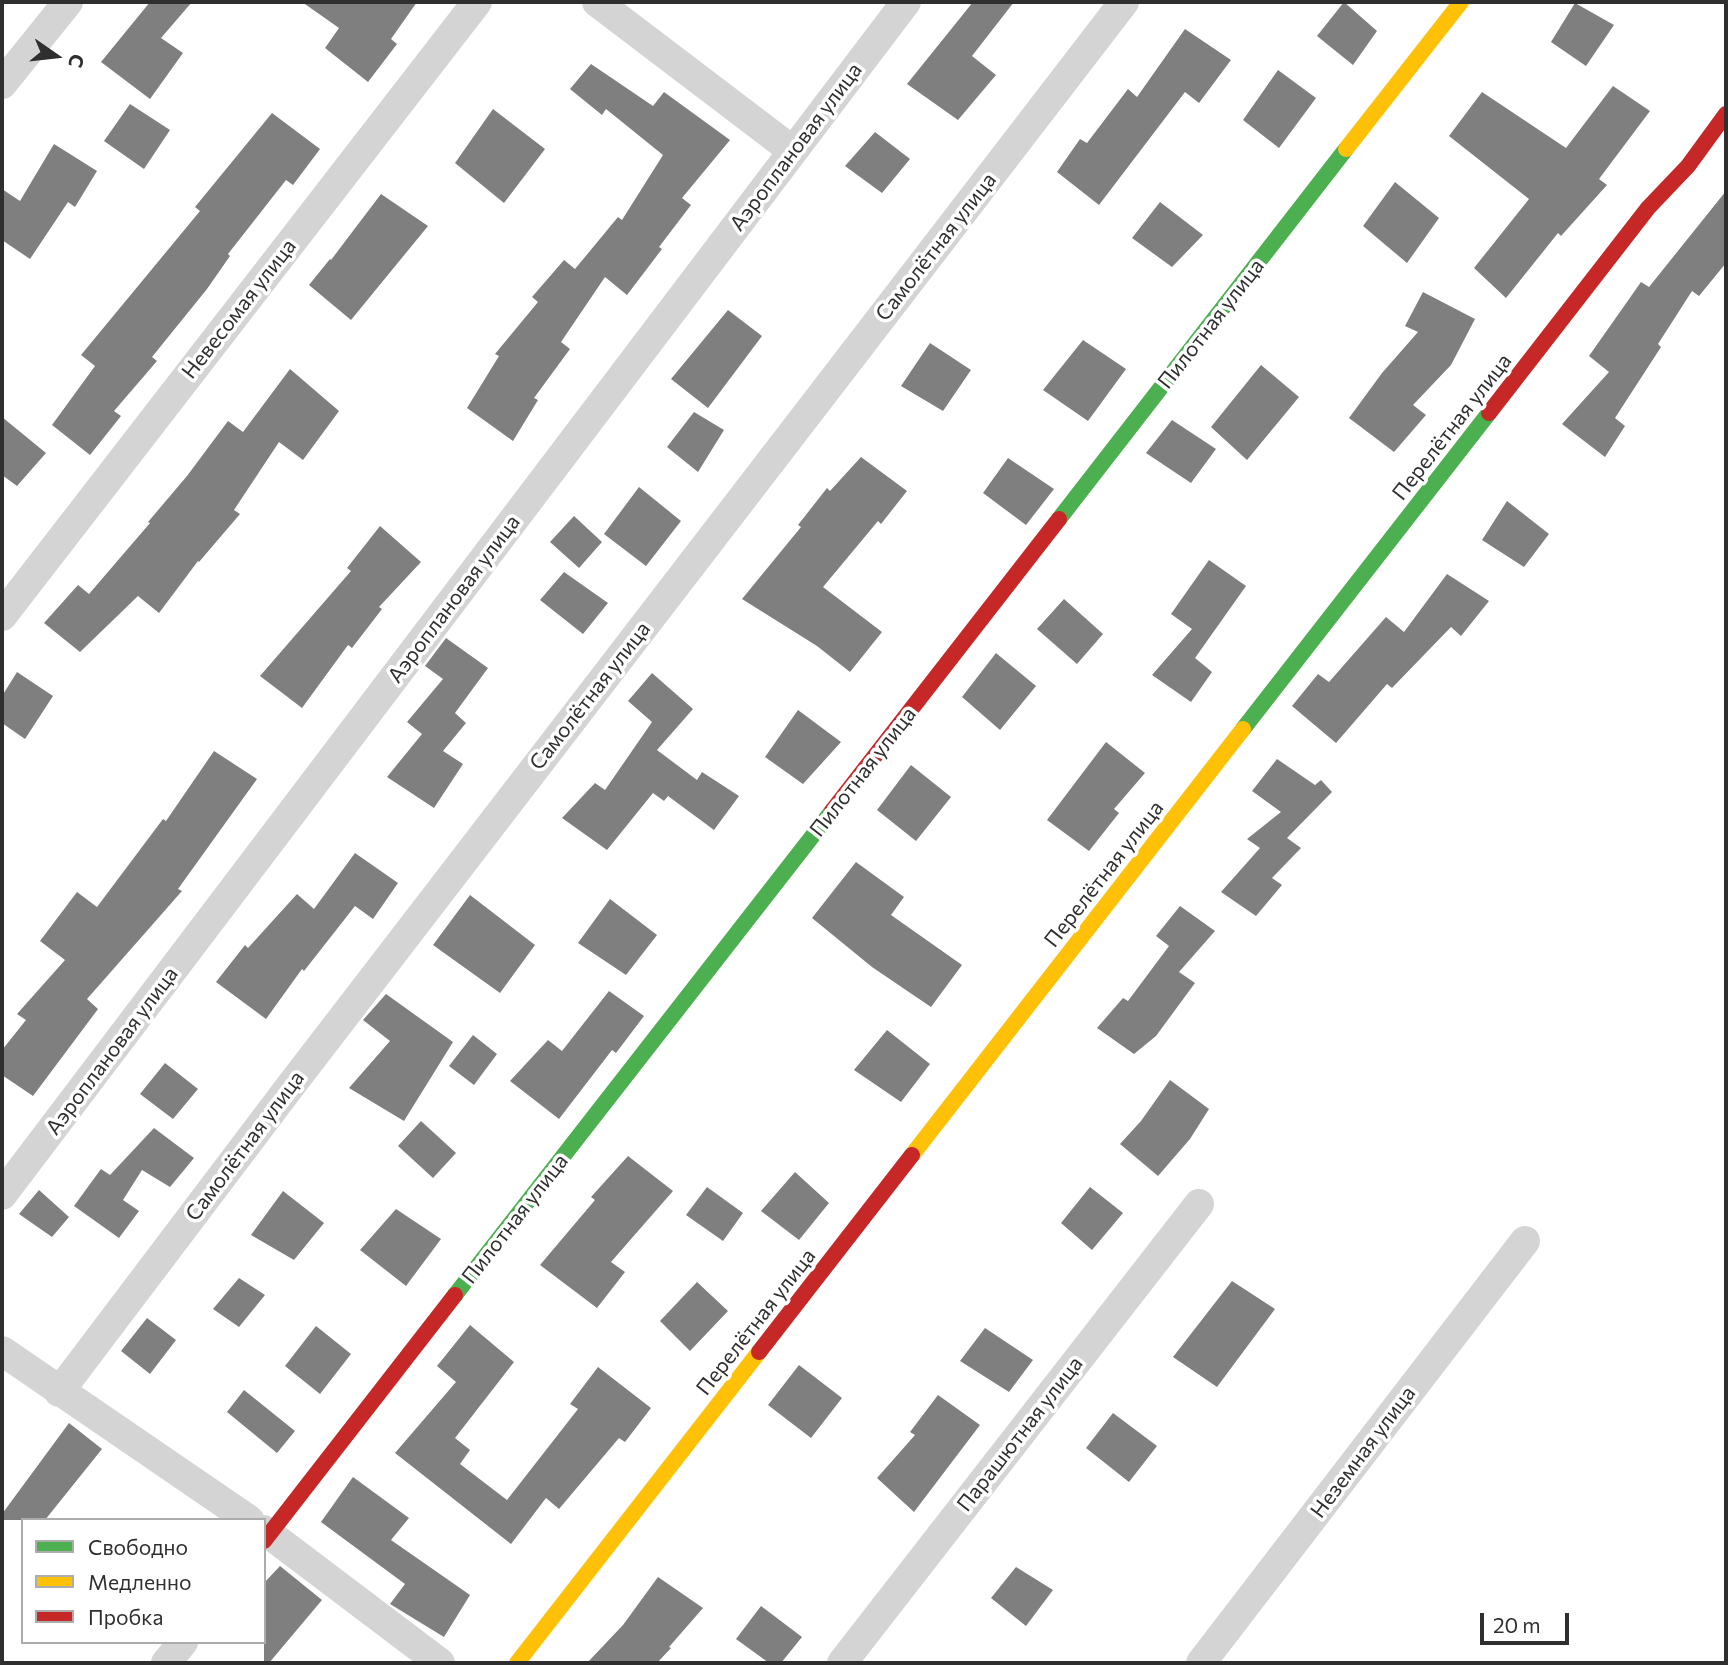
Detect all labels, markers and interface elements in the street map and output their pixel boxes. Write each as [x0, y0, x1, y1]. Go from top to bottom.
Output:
north arrow [21, 21, 91, 91]
text: С [64, 52, 90, 70]
street label: Аэроплановая улица [725, 58, 867, 236]
street label: Самолётная улица [870, 168, 1002, 326]
street label: Невесомая улица [177, 234, 301, 384]
street label: Пилотная улица [1153, 254, 1269, 394]
street label: Перелётная улица [1387, 349, 1517, 505]
street label: Аэроплановая улица [383, 510, 525, 688]
street label: Самолётная улица [524, 617, 656, 775]
street label: Пилотная улица [805, 702, 921, 842]
street label: Перелётная улица [1039, 796, 1169, 952]
street label: Аэроплановая улица [41, 962, 183, 1140]
street label: Самолётная улица [180, 1066, 310, 1226]
street label: Пилотная улица [457, 1149, 573, 1289]
street label: Перелётная улица [691, 1244, 821, 1400]
street label: Парашютная улица [952, 1352, 1088, 1516]
street label: Неземная улица [1305, 1381, 1421, 1523]
legend [21, 1518, 266, 1644]
text: Свободно [88, 1534, 188, 1559]
text: Медленно [88, 1569, 192, 1594]
scale bar [1483, 1598, 1572, 1642]
text: Пробка [88, 1604, 163, 1629]
text: 20 m [1493, 1612, 1541, 1637]

